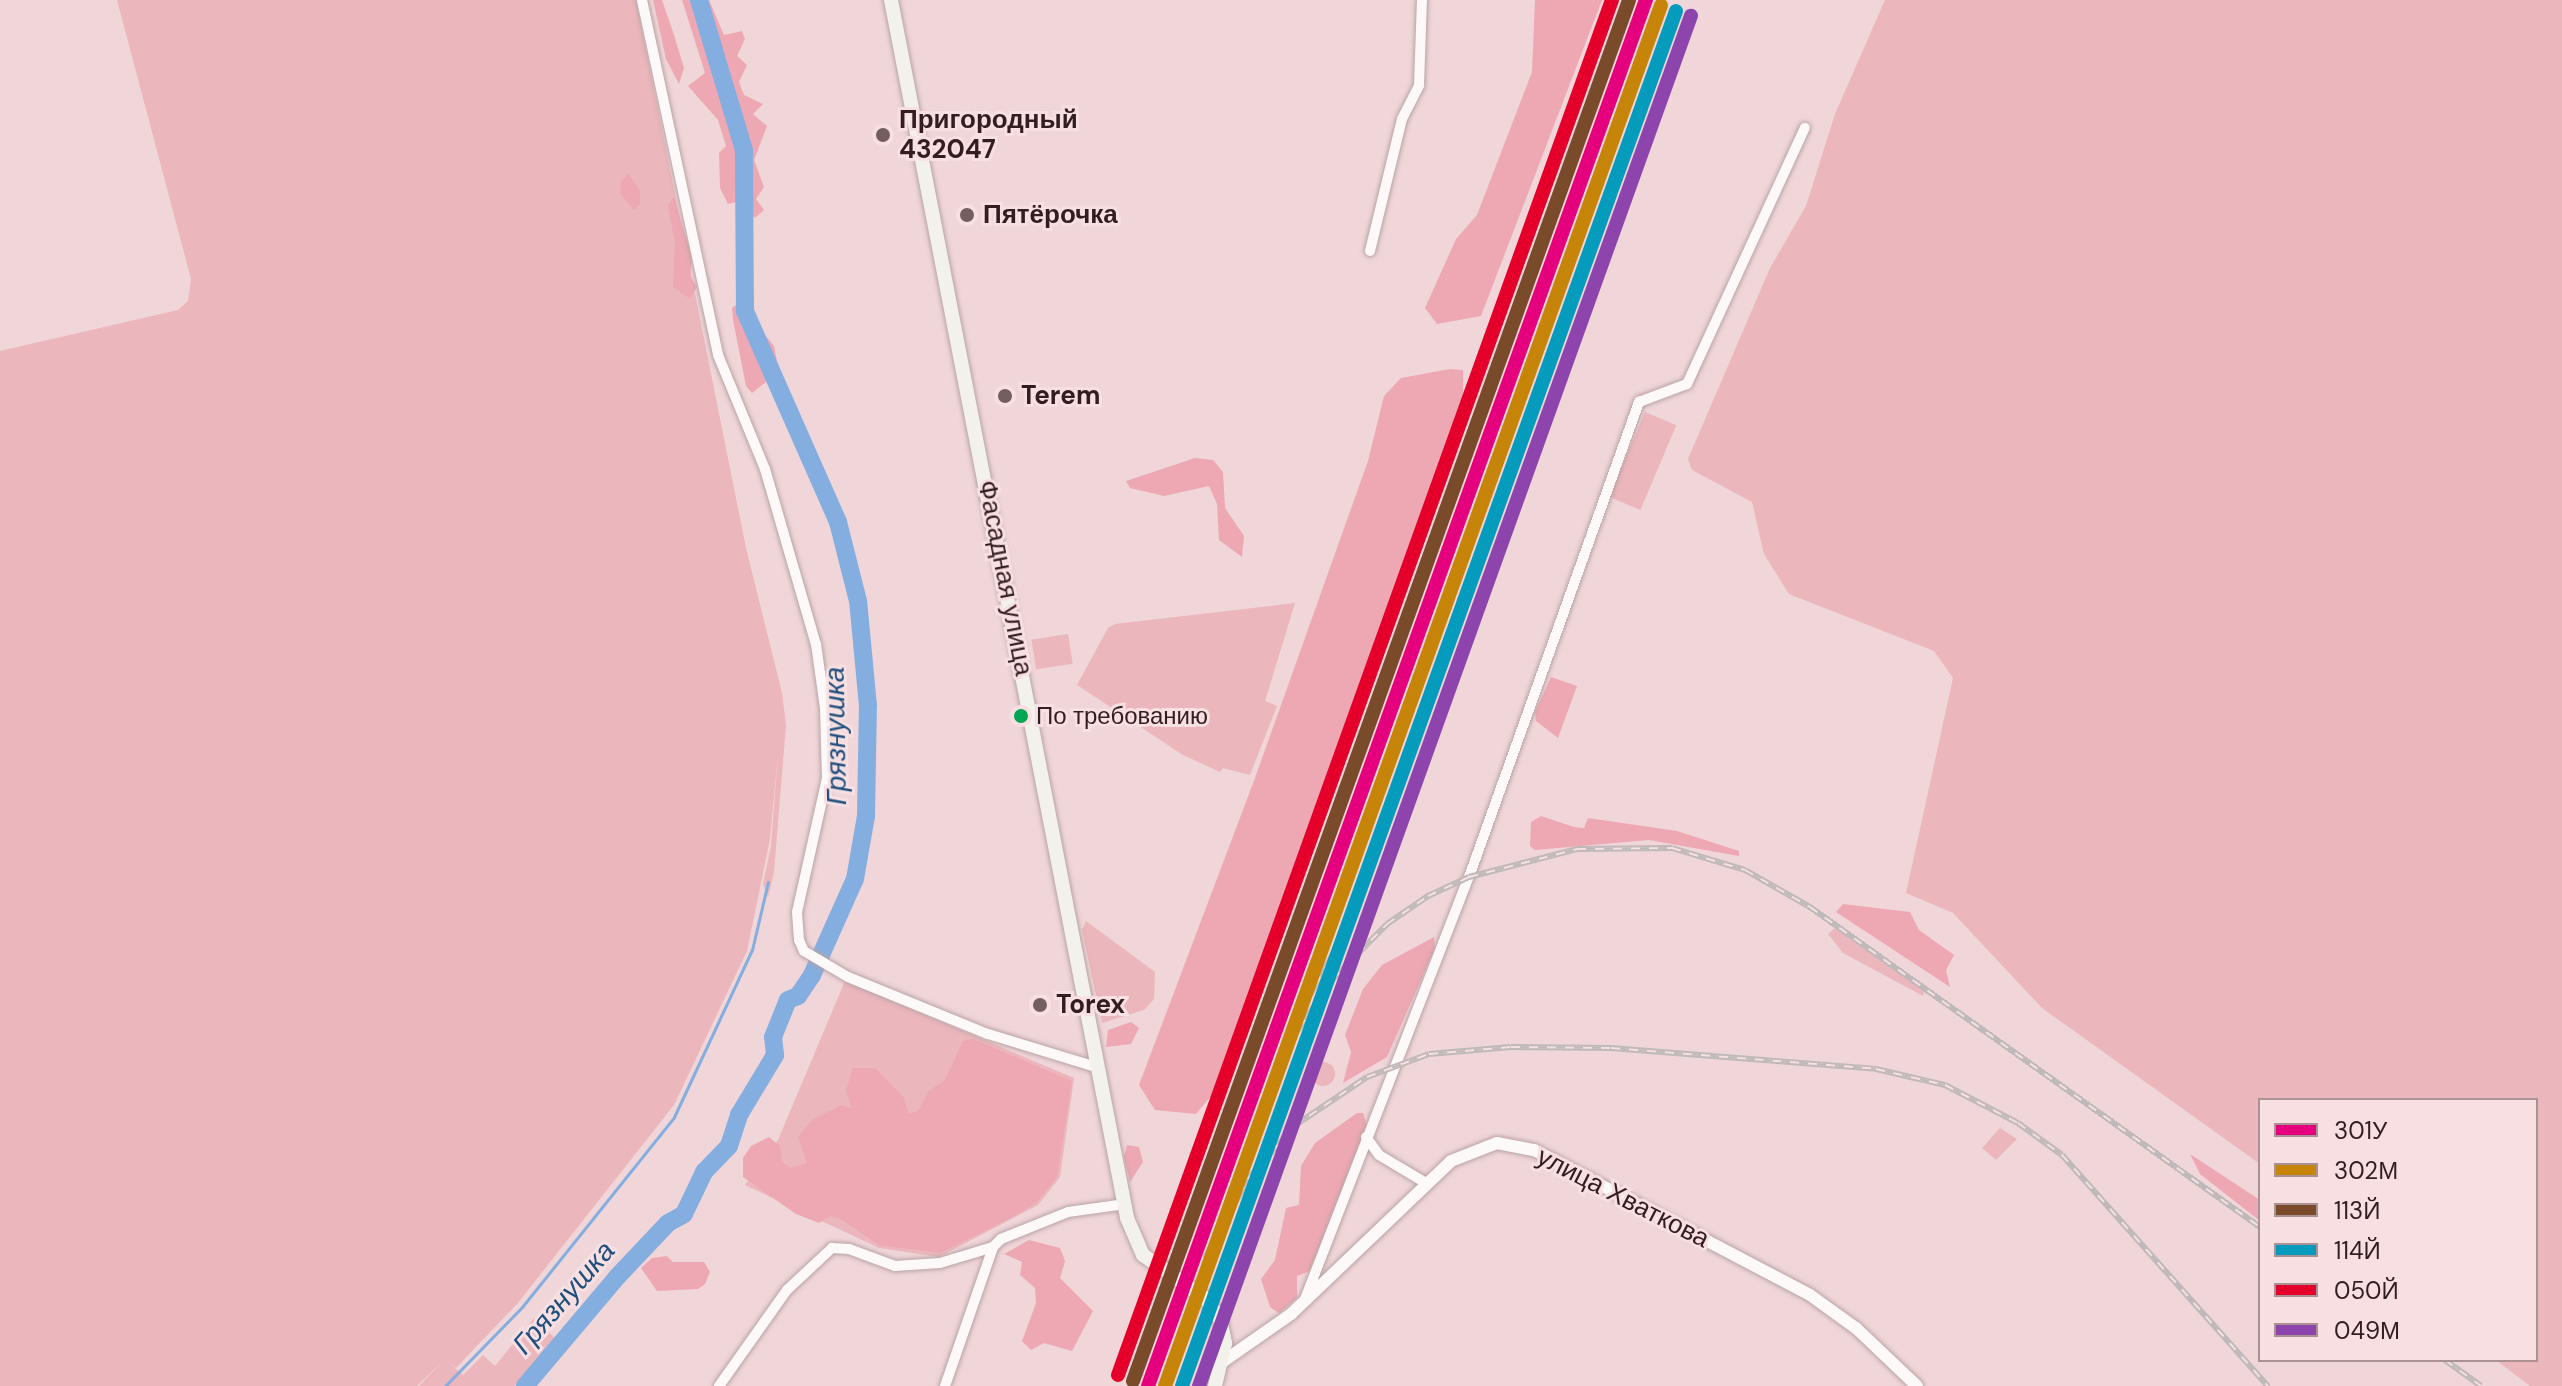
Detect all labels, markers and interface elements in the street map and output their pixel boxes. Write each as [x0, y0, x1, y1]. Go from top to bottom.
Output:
place label: Пригородный 432047 [899, 104, 1078, 166]
marker: Пригородный 432047 [874, 126, 892, 144]
place label: Пятёрочка [983, 199, 1118, 231]
marker: Пятёрочка [958, 206, 976, 224]
place label: Terem [1021, 380, 1100, 412]
marker: Terem [996, 387, 1014, 405]
street label: Фасадная улица [971, 478, 1039, 678]
water label: Грязнушка [818, 666, 854, 806]
place label: По требованию [1036, 702, 1208, 730]
marker: По требованию [1013, 708, 1029, 724]
place label: Torex [1056, 989, 1125, 1021]
marker: Torex [1031, 996, 1049, 1014]
legend [2258, 1098, 2538, 1362]
text: 301У [2334, 1115, 2387, 1146]
street label: улица Хваткова [1532, 1141, 1714, 1255]
text: 302М [2334, 1155, 2398, 1186]
text: 113Й [2334, 1195, 2380, 1226]
water label: Грязнушка [506, 1235, 622, 1361]
text: 114Й [2334, 1235, 2381, 1266]
text: 050Й [2334, 1275, 2399, 1306]
text: 049М [2334, 1315, 2400, 1346]

